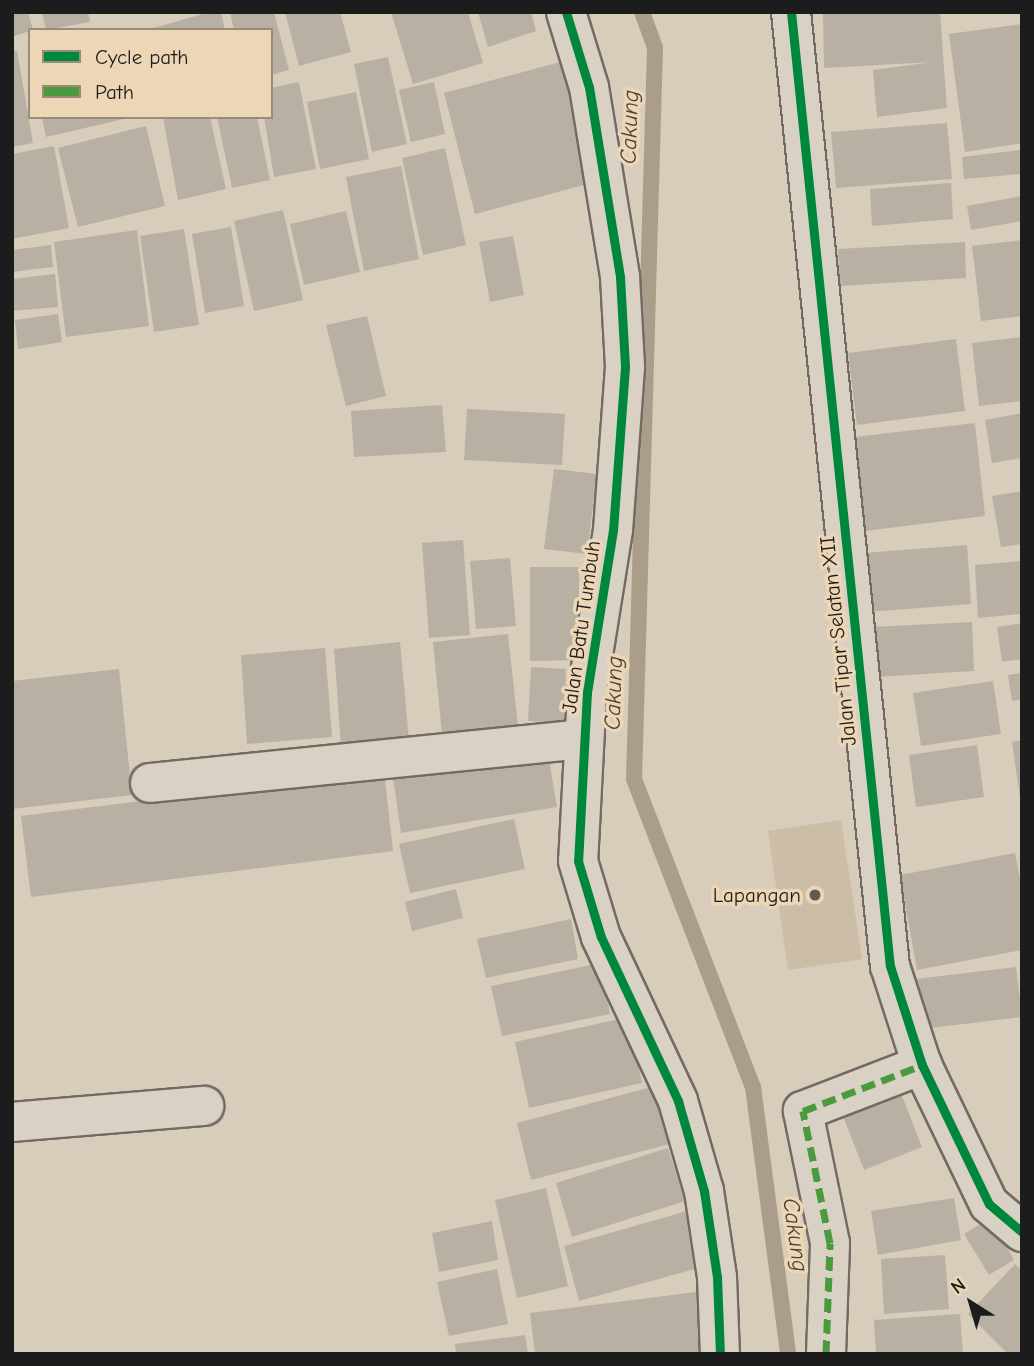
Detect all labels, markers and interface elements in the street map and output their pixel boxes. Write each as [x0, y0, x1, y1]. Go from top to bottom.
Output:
legend [28, 28, 273, 119]
text: Cycle path [95, 45, 188, 69]
text: Path [95, 80, 134, 104]
water label: Cakung [615, 90, 645, 164]
street label: Jalan Tipar Selatan XII [814, 535, 862, 747]
street label: Jalan Batu Tumbuh [556, 539, 606, 715]
water label: Cakung [599, 656, 629, 730]
place label: Lapangan [713, 882, 801, 908]
marker: Lapangan [807, 887, 823, 903]
water label: Cakung [776, 1196, 814, 1274]
north arrow [936, 1268, 1006, 1338]
text: N [947, 1274, 970, 1299]

